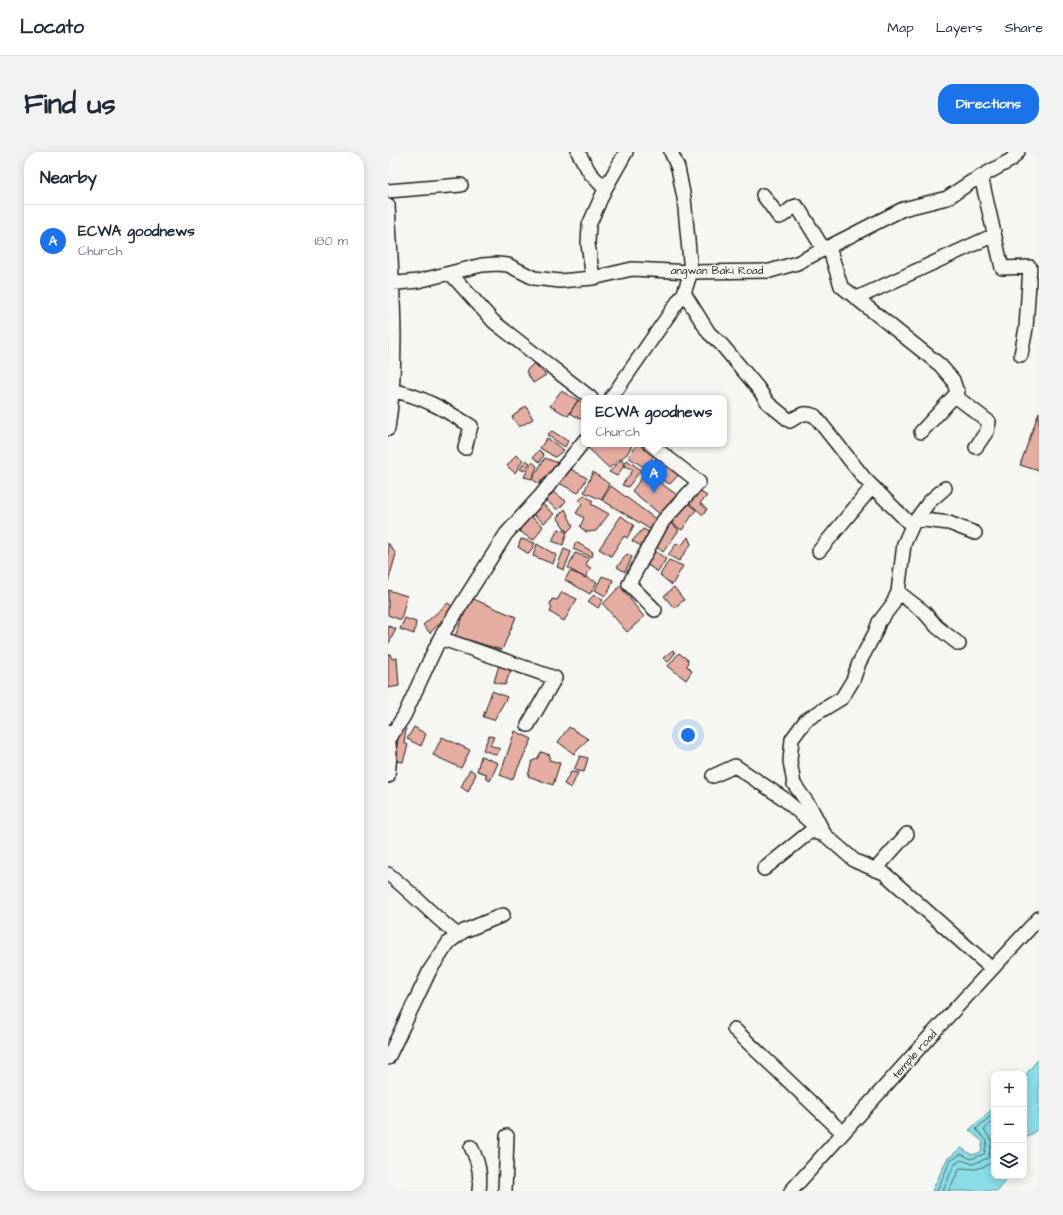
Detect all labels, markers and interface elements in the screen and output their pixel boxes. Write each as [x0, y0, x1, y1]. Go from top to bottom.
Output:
text: Locato [20, 14, 84, 41]
text: Map [887, 18, 914, 38]
text: Layers [936, 18, 983, 38]
text: Share [1005, 18, 1043, 38]
button: Directions [938, 84, 1039, 124]
text: Find us [24, 85, 115, 124]
text: Nearby [40, 166, 97, 190]
text: ECWA goodnews [78, 221, 195, 242]
text: A [49, 232, 57, 250]
text: 180 m [314, 232, 348, 250]
text: Church [78, 242, 122, 260]
street label: angwan Baki Road [671, 263, 764, 279]
popup [581, 395, 727, 447]
text: ECWA goodnews [596, 402, 712, 423]
text: Church [596, 423, 640, 441]
pin: A [641, 460, 667, 493]
your location [678, 725, 698, 745]
street label: temple road [888, 1027, 940, 1082]
map controls [991, 1071, 1027, 1179]
button: + [991, 1071, 1027, 1107]
button: − [991, 1107, 1027, 1143]
button: layers [991, 1143, 1027, 1179]

